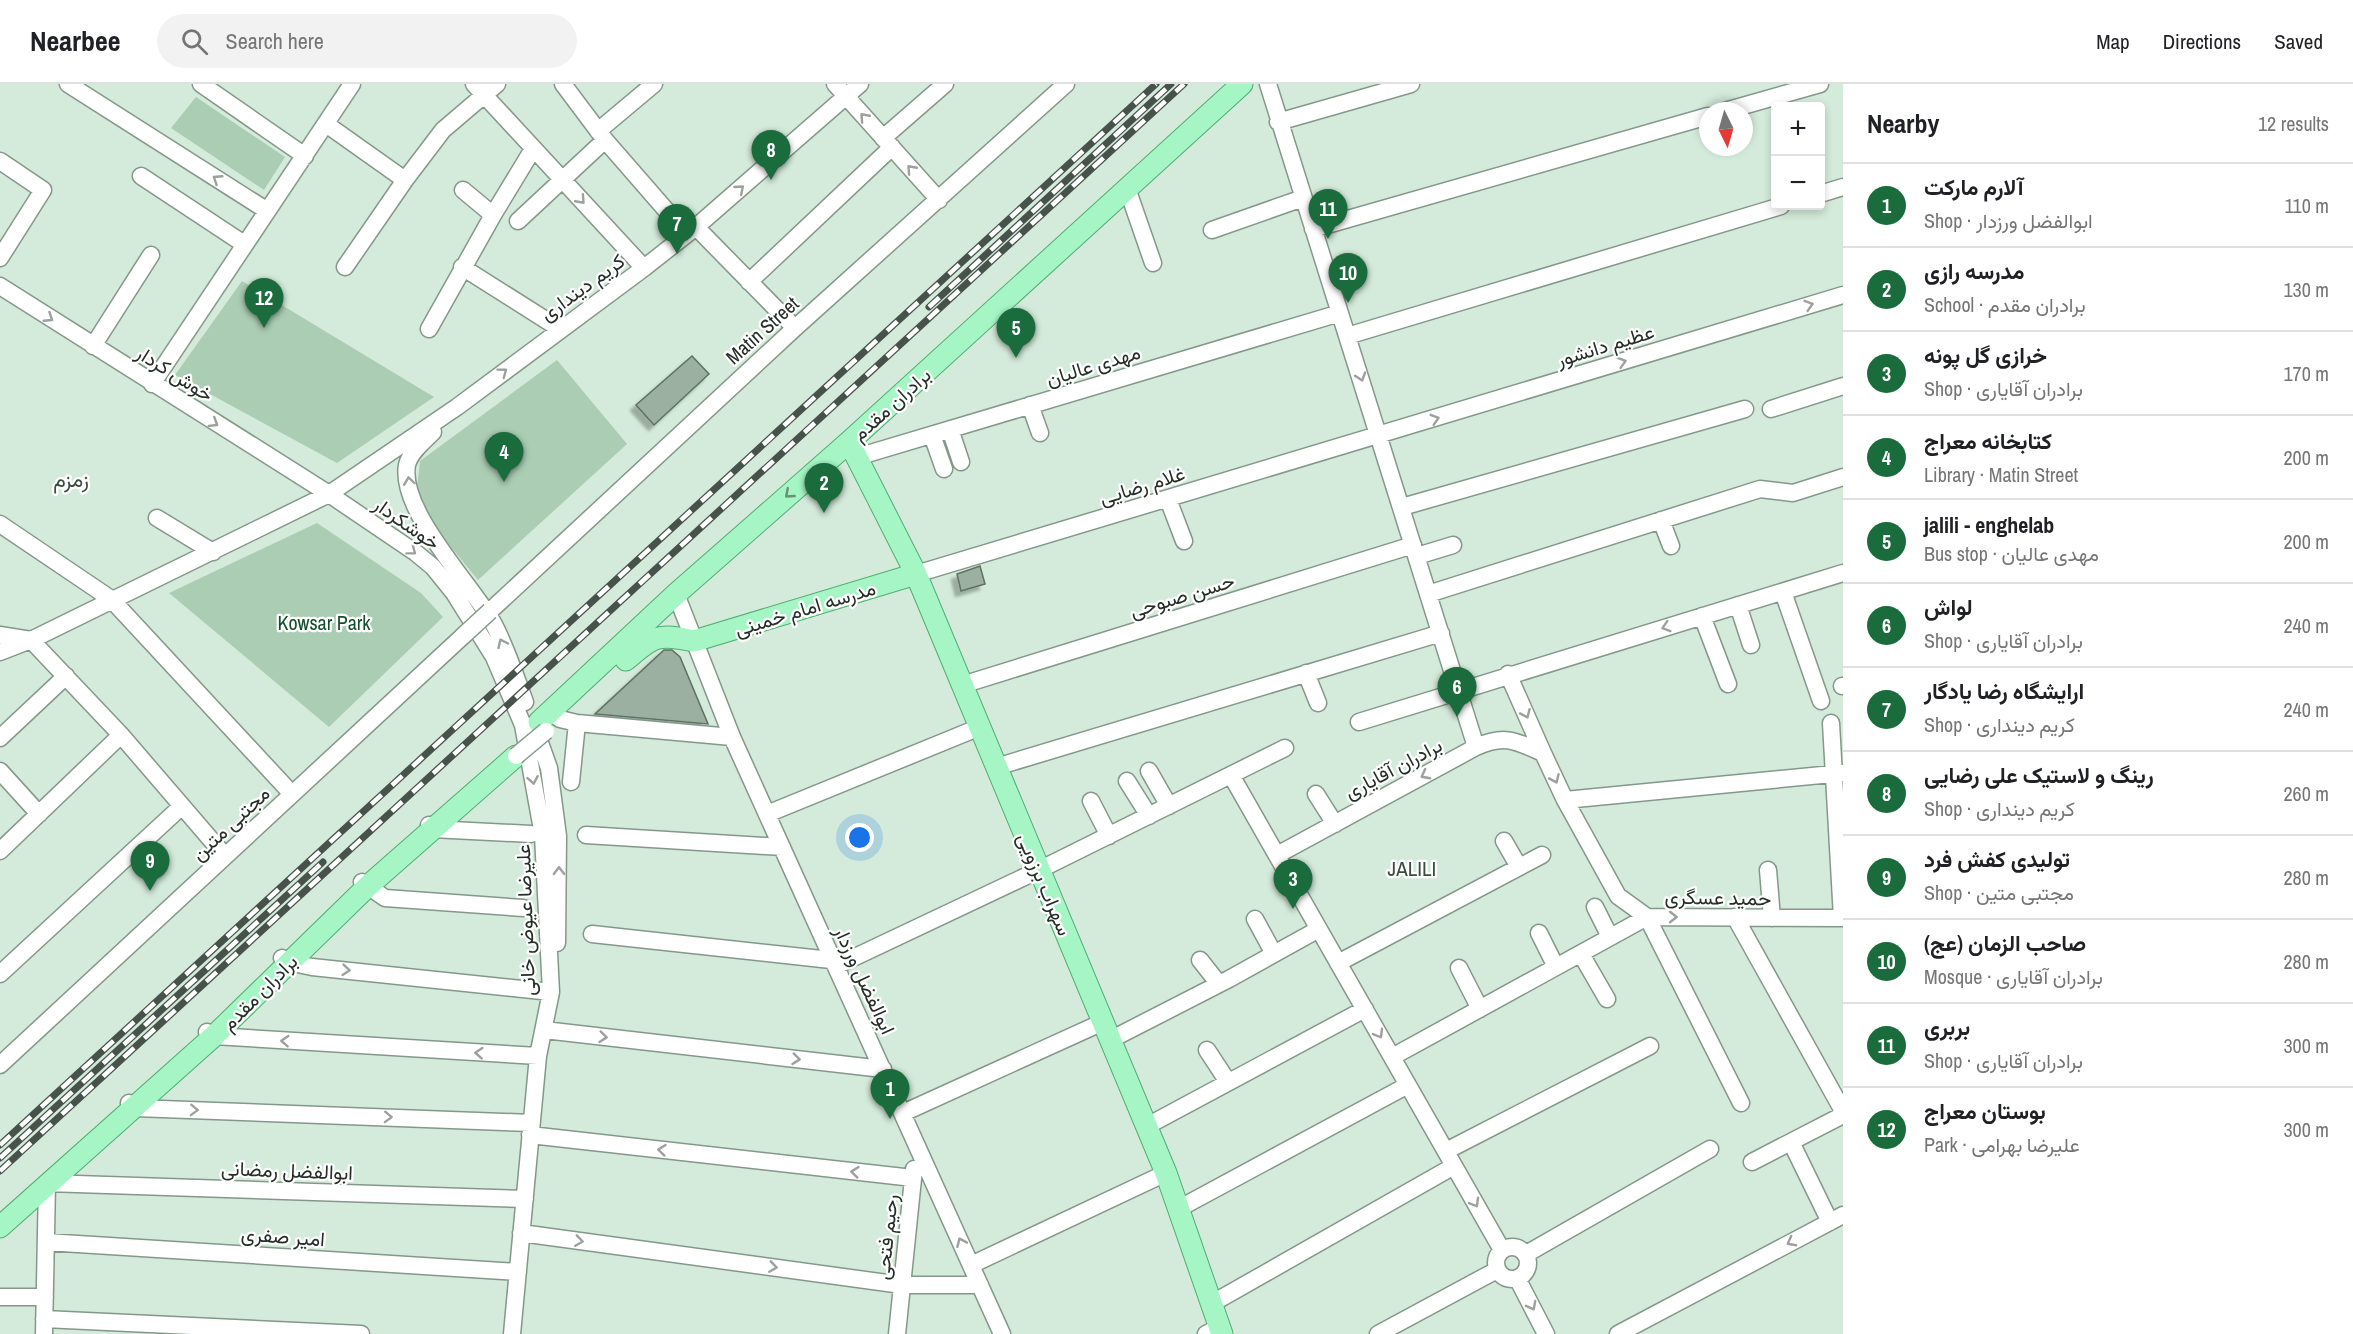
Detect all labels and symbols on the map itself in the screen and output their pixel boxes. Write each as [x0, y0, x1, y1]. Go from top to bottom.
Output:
north arrow [1699, 102, 1753, 156]
one-way arrow [860, 113, 871, 124]
pin: 8 [752, 130, 790, 180]
one-way arrow [907, 165, 918, 176]
one-way arrow [213, 174, 223, 186]
one-way arrow [733, 185, 744, 196]
pin: 11 [1308, 190, 1348, 239]
one-way arrow [574, 193, 585, 203]
pin: 7 [658, 204, 696, 254]
street label: کریم دینداری [534, 247, 630, 327]
pin: 10 [1328, 254, 1368, 303]
pin: 12 [244, 278, 284, 328]
street label: Matin Street [720, 290, 805, 370]
one-way arrow [1803, 300, 1813, 312]
pin: 5 [996, 308, 1036, 358]
one-way arrow [42, 311, 53, 322]
street label: عظیم دانشور [1552, 317, 1657, 373]
street label: خوش کردار [130, 338, 219, 407]
street label: مهدی عالیان [1042, 338, 1144, 392]
one-way arrow [1616, 357, 1627, 369]
street label: برادران مقدم [846, 361, 936, 447]
one-way arrow [497, 368, 508, 379]
one-way arrow [1353, 371, 1366, 382]
one-way arrow [1429, 414, 1440, 426]
one-way arrow [208, 415, 218, 427]
pin: 4 [484, 432, 524, 482]
street label: غلام رضایی [1096, 459, 1188, 511]
pin: 2 [804, 464, 844, 513]
district label: زمزم [53, 465, 89, 494]
one-way arrow [403, 476, 415, 485]
one-way arrow [785, 487, 796, 498]
street label: خوشکردار [368, 490, 446, 556]
one-way arrow [405, 544, 416, 555]
street label: حسن صبوحی [1126, 566, 1238, 624]
street label: مدرسه امام خمینی [731, 574, 879, 642]
park label: Kowsar Park [278, 609, 371, 636]
one-way arrow [1661, 620, 1672, 632]
one-way arrow [498, 638, 510, 649]
pin: 6 [1438, 668, 1476, 717]
one-way arrow [1518, 707, 1530, 718]
street label: برادران آقایاری [1340, 731, 1446, 805]
one-way arrow [1420, 768, 1431, 779]
one-way arrow [1548, 772, 1560, 783]
one-way arrow [526, 775, 539, 785]
street label: مجتبی متین [185, 780, 275, 866]
your location [845, 823, 874, 852]
street label: سهراب برزویی [1011, 828, 1079, 940]
pin: 9 [130, 842, 170, 891]
street label: علیرضا عیوض خانی [509, 844, 541, 996]
district label: JALILI [1388, 854, 1436, 883]
pin: 3 [1274, 860, 1312, 909]
one-way arrow [553, 866, 566, 875]
street label: حمید عسگری [1664, 883, 1772, 911]
one-way arrow [1669, 911, 1678, 923]
street label: ابوالفضل ورزدار [828, 920, 902, 1039]
street label: برادران مقدم [215, 948, 303, 1036]
one-way arrow [341, 963, 350, 976]
one-way arrow [1372, 1027, 1383, 1038]
one-way arrow [598, 1030, 607, 1043]
one-way arrow [280, 1034, 289, 1047]
one-way arrow [475, 1046, 484, 1059]
one-way arrow [792, 1052, 801, 1065]
pin: 1 [870, 1070, 910, 1119]
one-way arrow [189, 1103, 198, 1116]
one-way arrow [384, 1111, 393, 1124]
one-way arrow [657, 1144, 666, 1157]
street label: ابوالفضل رمضانی [221, 1154, 353, 1186]
one-way arrow [851, 1166, 860, 1179]
street label: رحیم فتحی [868, 1193, 904, 1281]
one-way arrow [1468, 1197, 1479, 1207]
street label: امیر صفری [240, 1220, 326, 1252]
one-way arrow [575, 1234, 584, 1246]
one-way arrow [1787, 1235, 1798, 1247]
one-way arrow [956, 1238, 968, 1249]
one-way arrow [768, 1261, 777, 1273]
one-way arrow [1525, 1300, 1536, 1310]

